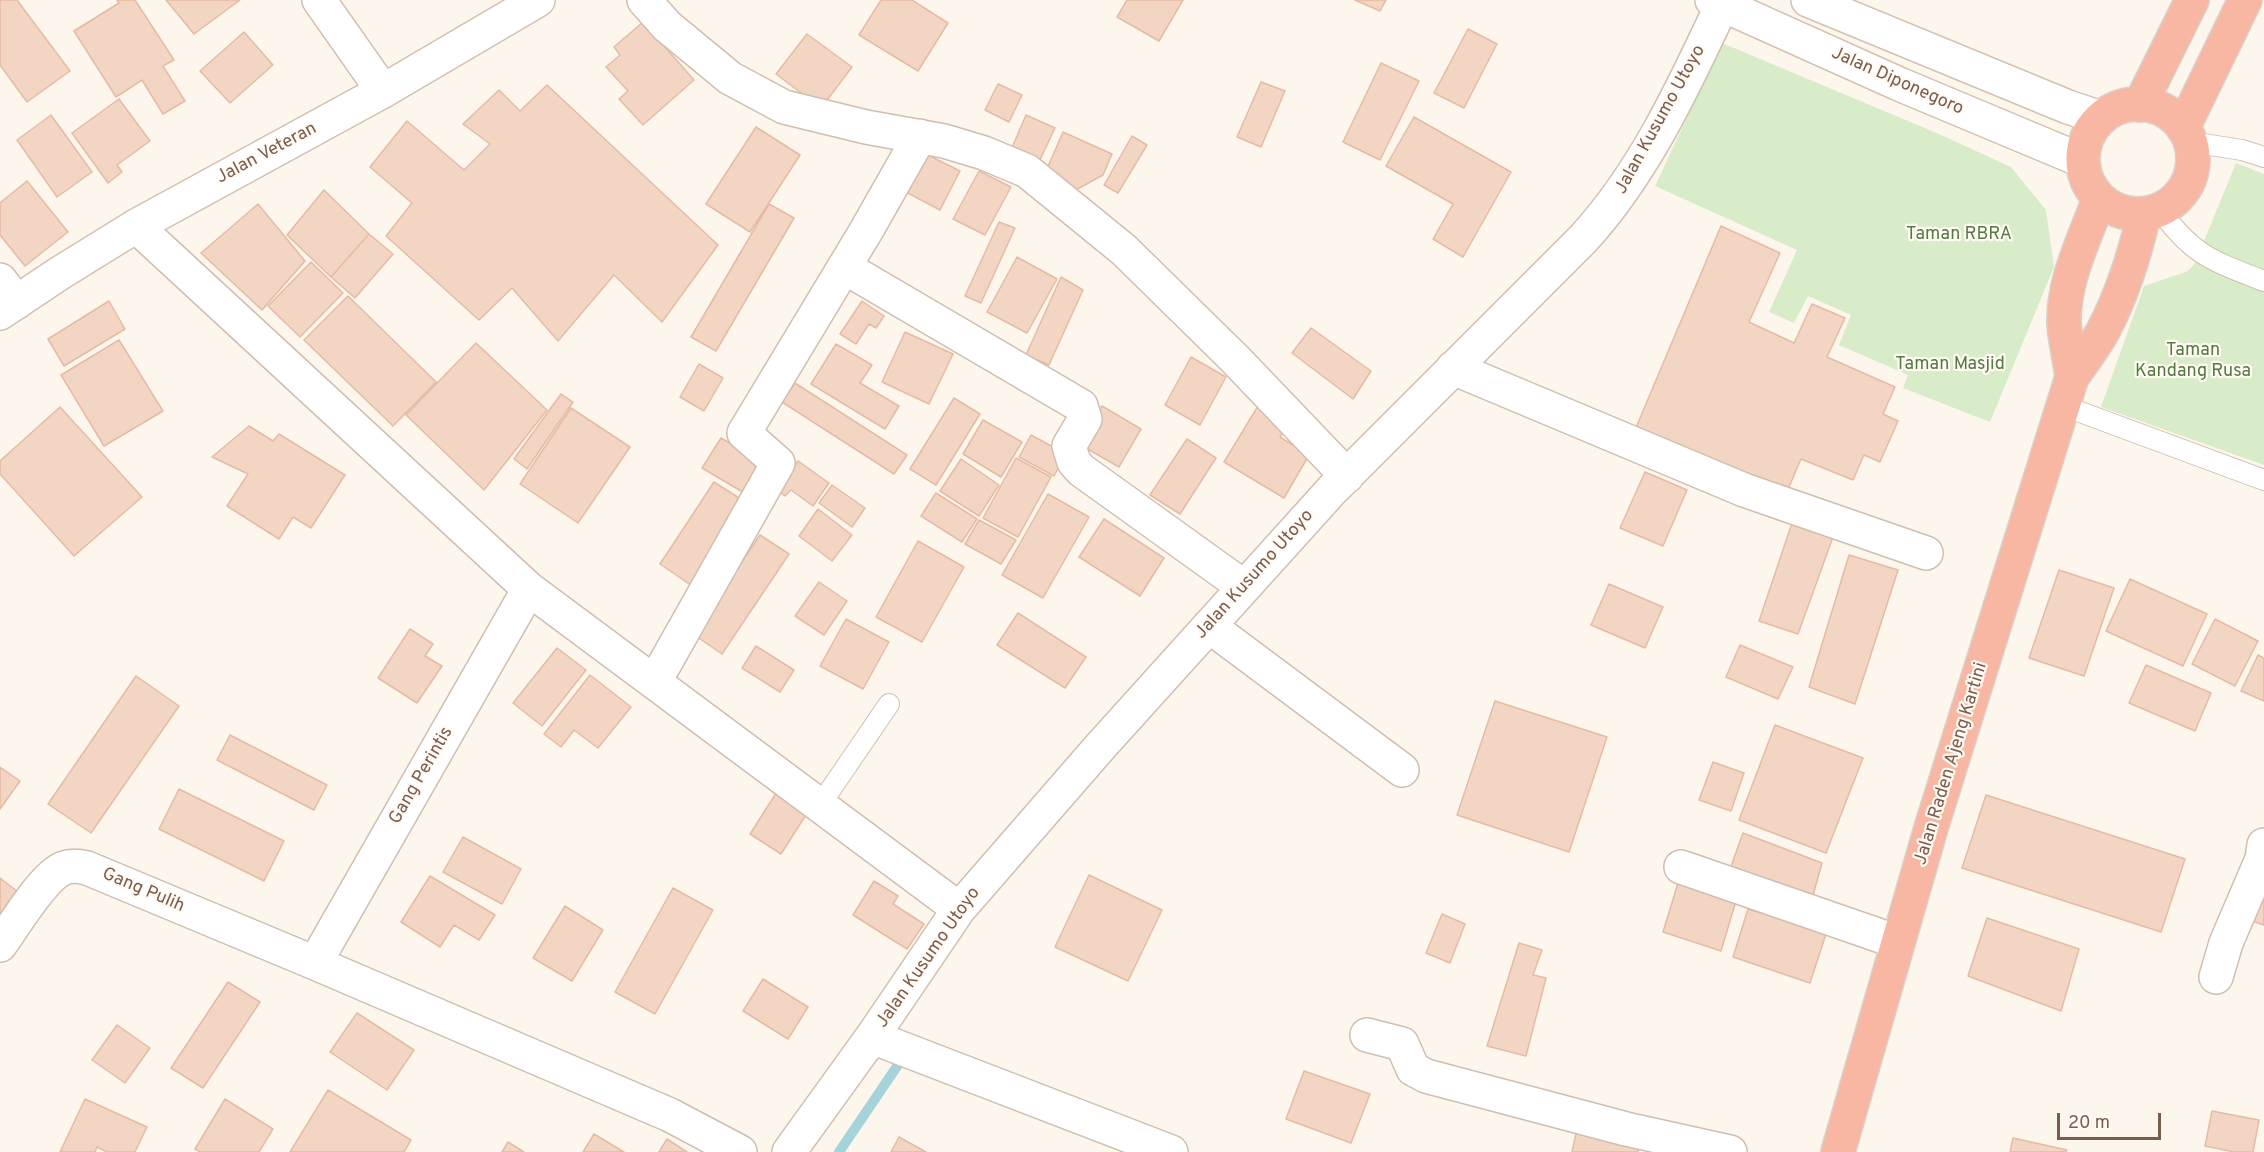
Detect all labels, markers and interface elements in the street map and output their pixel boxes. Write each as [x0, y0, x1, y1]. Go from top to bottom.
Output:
street label: Jalan Kusumo Utoyo [1611, 42, 1711, 198]
street label: Jalan Diponegoro [1828, 43, 1966, 121]
street label: Jalan Veteran [213, 119, 321, 189]
park label: Taman RBRA [1906, 224, 2012, 246]
park label: Taman Kandang Rusa [2135, 340, 2251, 382]
park label: Taman Masjid [1895, 354, 2005, 376]
street label: Jalan Kusumo Utoyo [1191, 506, 1319, 644]
street label: Jalan Raden Ajeng Kartini [1911, 660, 1993, 868]
street label: Gang Perintis [385, 723, 459, 829]
street label: Gang Pulih [99, 864, 187, 918]
street label: Jalan Kusumo Utoyo [872, 884, 986, 1032]
scale bar [2060, 1101, 2164, 1139]
text: 20 m [2068, 1112, 2110, 1135]

